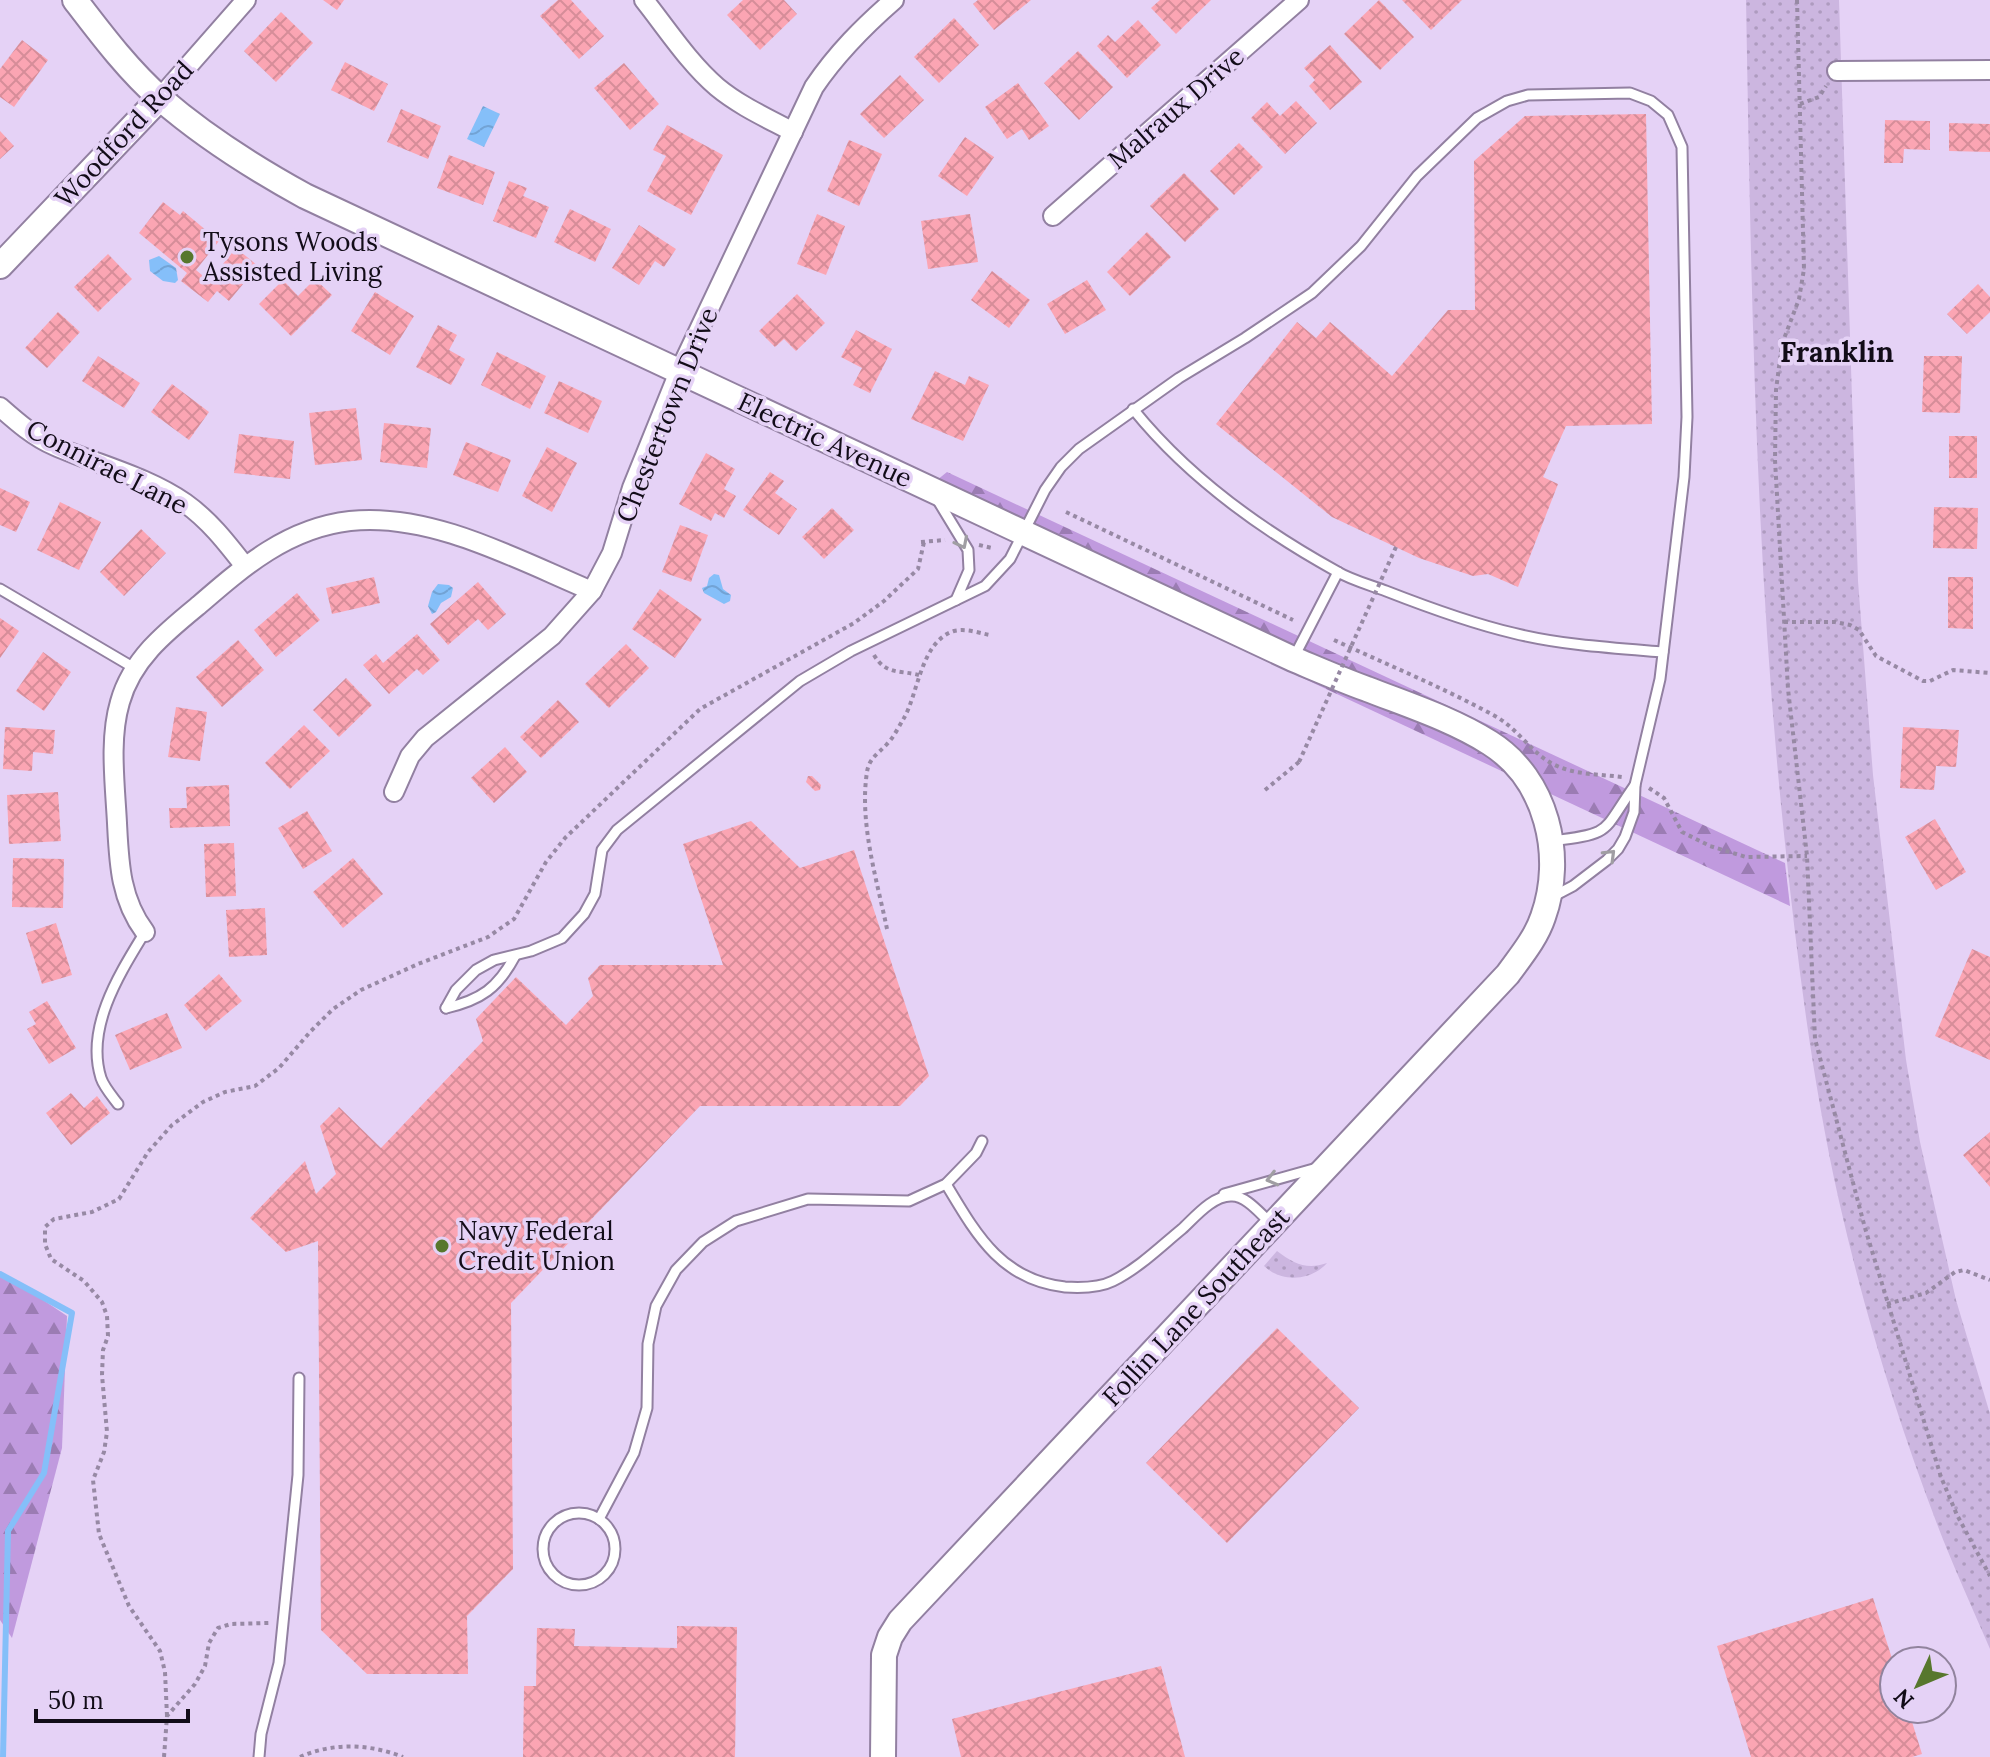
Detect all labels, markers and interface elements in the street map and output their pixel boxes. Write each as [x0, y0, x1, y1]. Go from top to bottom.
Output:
street label: Malraux Drive [1101, 39, 1251, 176]
street label: Woodford Road [47, 53, 200, 214]
place label: Tysons Woods Assisted Living [202, 225, 383, 288]
marker: Tysons Woods Assisted Living [178, 248, 196, 266]
street label: Chestertown Drive [608, 302, 725, 527]
district label: Franklin [1780, 334, 1894, 370]
street label: Electric Avenue [733, 385, 918, 494]
street label: Connirae Lane [21, 412, 193, 521]
one-way arrow [953, 535, 968, 550]
one-way arrow [1601, 850, 1615, 864]
one-way arrow [1265, 1170, 1279, 1187]
street label: Follin Lane Southeast [1095, 1200, 1296, 1413]
place label: Navy Federal Credit Union [458, 1214, 615, 1277]
marker: Navy Federal Credit Union [433, 1237, 451, 1255]
north arrow [1878, 1645, 1958, 1725]
scale bar [36, 1673, 188, 1723]
text: N [1888, 1683, 1920, 1715]
text: 50 m [48, 1685, 104, 1716]

